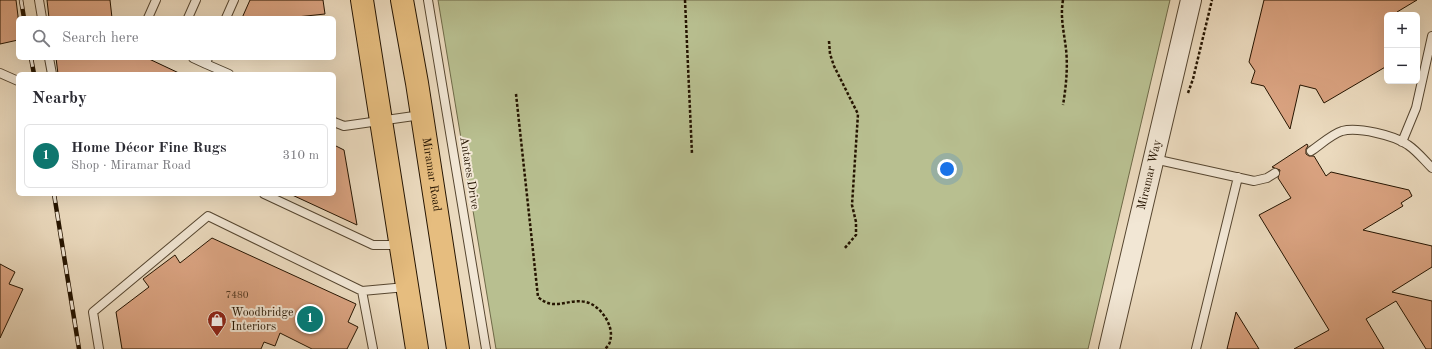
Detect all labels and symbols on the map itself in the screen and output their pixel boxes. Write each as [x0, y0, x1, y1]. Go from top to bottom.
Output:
street label: Antares Drive [457, 136, 481, 211]
street label: Miramar Road [419, 137, 443, 212]
street label: Miramar Way [1136, 138, 1164, 211]
your location [937, 159, 957, 179]
house number: 7480 [225, 290, 249, 300]
pin: 1 [297, 304, 323, 334]
place label: Woodbridge Interiors [231, 307, 294, 333]
shop icon: Woodbridge Interiors [206, 309, 228, 337]

